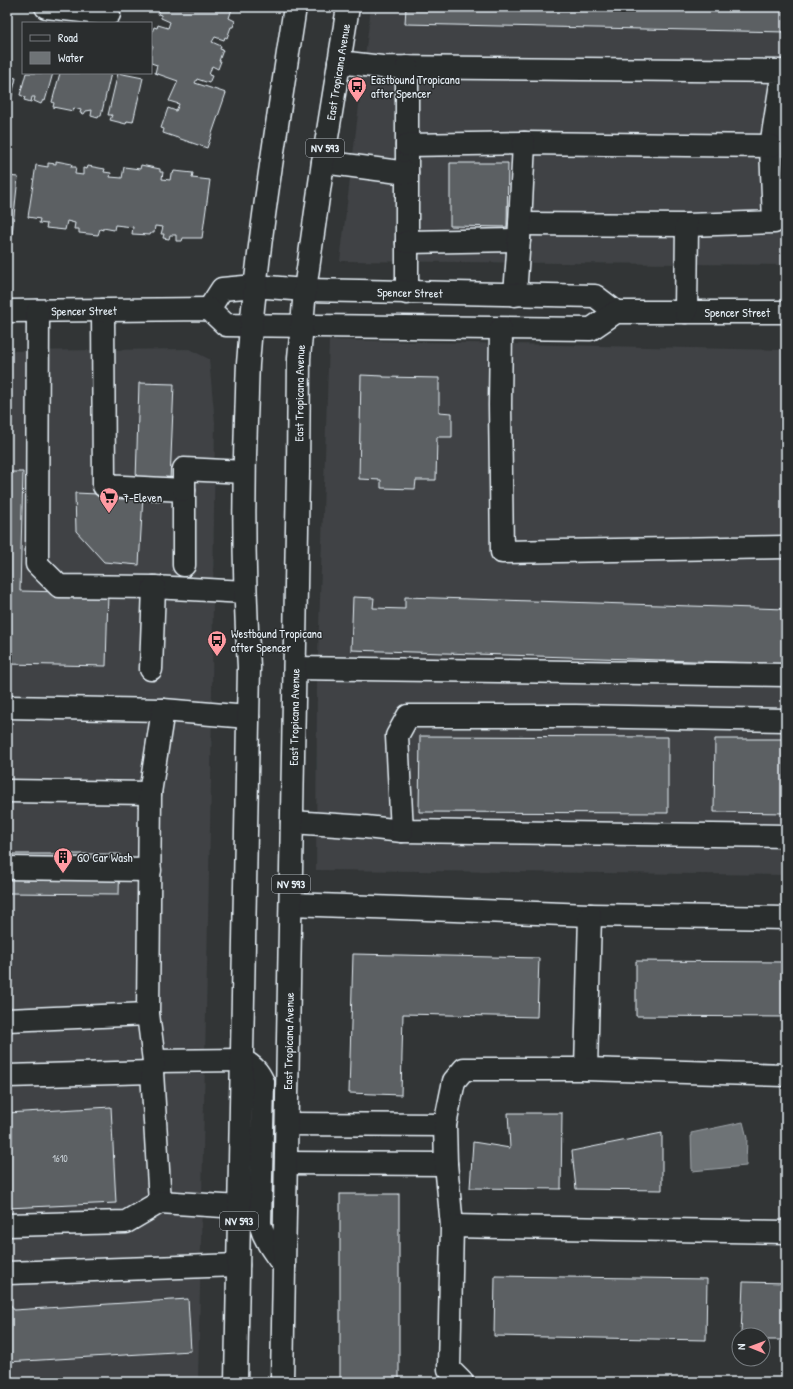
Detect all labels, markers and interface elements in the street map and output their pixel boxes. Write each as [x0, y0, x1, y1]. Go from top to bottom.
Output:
legend [22, 22, 152, 74]
street label: East Tropicana Avenue [321, 22, 354, 121]
text: Road [58, 29, 78, 46]
text: Water [58, 49, 84, 66]
place label: Eastbound Tropicana after Spencer [371, 71, 460, 102]
bus stop icon: Eastbound Tropicana after Spencer [346, 75, 368, 103]
road number: NV 593 [306, 139, 344, 157]
street label: Spencer Street [377, 283, 444, 301]
street label: Spencer Street [51, 301, 118, 319]
street label: Spencer Street [705, 304, 771, 321]
street label: East Tropicana Avenue [290, 344, 309, 442]
supermarket icon: 7-Eleven [98, 486, 120, 514]
place label: 7-Eleven [123, 489, 162, 506]
place label: Westbound Tropicana after Spencer [231, 625, 322, 656]
bus stop icon: Westbound Tropicana after Spencer [206, 629, 228, 657]
street label: East Tropicana Avenue [284, 668, 303, 766]
building icon: GO Car Wash [52, 846, 74, 874]
place label: GO Car Wash [77, 849, 133, 866]
road number: NV 593 [272, 875, 310, 893]
street label: East Tropicana Avenue [279, 992, 297, 1090]
house number: 1610 [52, 1152, 68, 1165]
road number: NV 593 [220, 1212, 258, 1230]
north arrow [731, 1327, 771, 1367]
text: N [734, 1344, 748, 1350]

